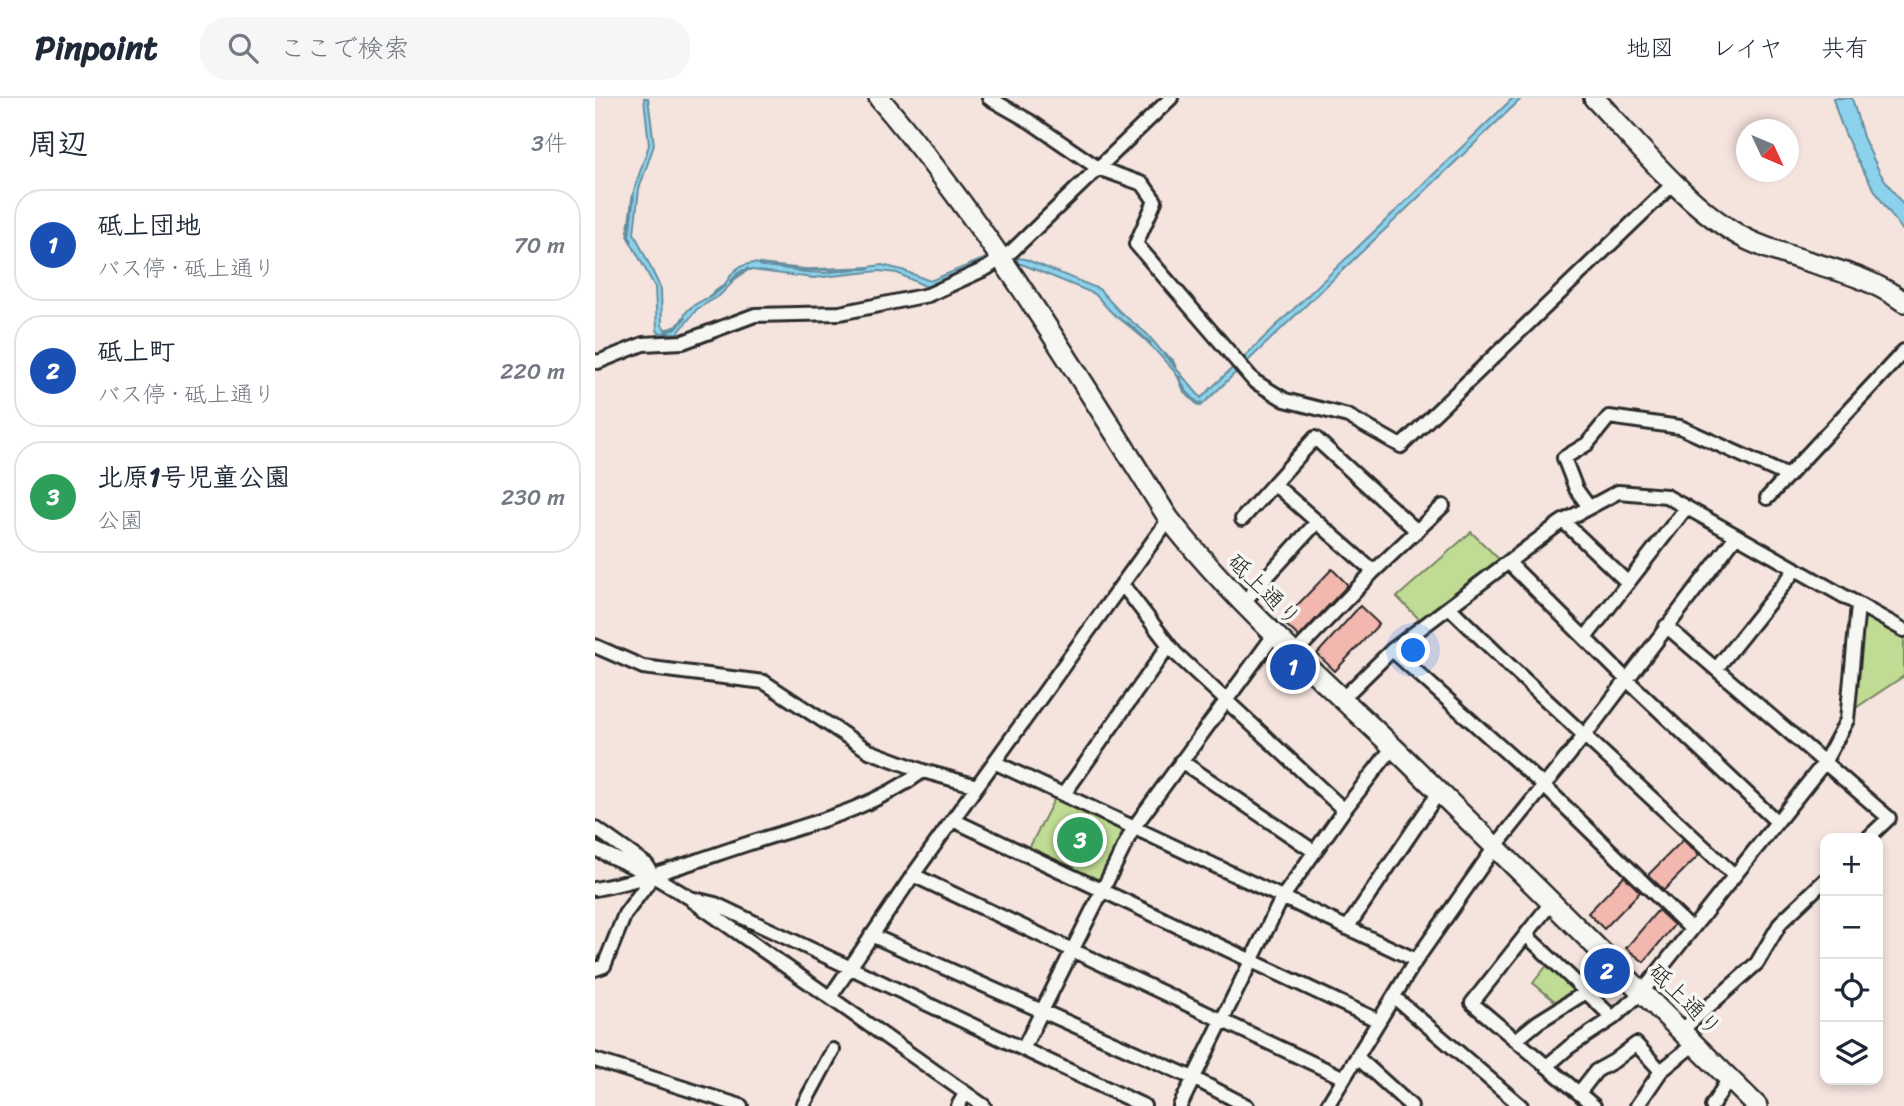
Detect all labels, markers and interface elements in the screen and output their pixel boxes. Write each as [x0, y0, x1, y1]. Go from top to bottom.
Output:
search box [200, 17, 690, 80]
text: Pinpoint [35, 19, 158, 77]
text: ここで検索 [280, 25, 410, 71]
text: 地図 [1626, 27, 1674, 69]
text: レイヤ [1712, 27, 1783, 69]
text: 共有 [1821, 27, 1869, 69]
icon: search [224, 29, 262, 67]
text: 周辺 [28, 117, 88, 171]
north arrow [1736, 119, 1799, 182]
text: 3件 [531, 123, 567, 164]
text: 砥上団地 [97, 202, 201, 248]
text: 1 [48, 225, 58, 266]
text: 70 m [514, 225, 565, 266]
text: バス停 · 砥上通り [97, 248, 276, 289]
text: 砥上町 [97, 328, 175, 374]
text: 2 [46, 351, 60, 392]
text: 220 m [500, 351, 565, 392]
text: バス停 · 砥上通り [97, 374, 276, 415]
text: 北原1号児童公園 [97, 454, 290, 500]
text: 3 [47, 477, 59, 518]
text: 230 m [501, 477, 565, 518]
text: 公園 [97, 500, 143, 541]
street label: 砥上通り [1217, 543, 1311, 637]
your location [1396, 633, 1430, 667]
pin: 1 [1270, 641, 1316, 693]
pin: 3 [1057, 814, 1103, 866]
map controls [1820, 833, 1883, 1085]
button: + [1820, 833, 1883, 896]
button: − [1820, 896, 1883, 959]
pin: 2 [1584, 945, 1630, 997]
street label: 砥上通り [1638, 953, 1732, 1047]
button: locate [1820, 959, 1883, 1022]
button: layers [1820, 1022, 1883, 1085]

